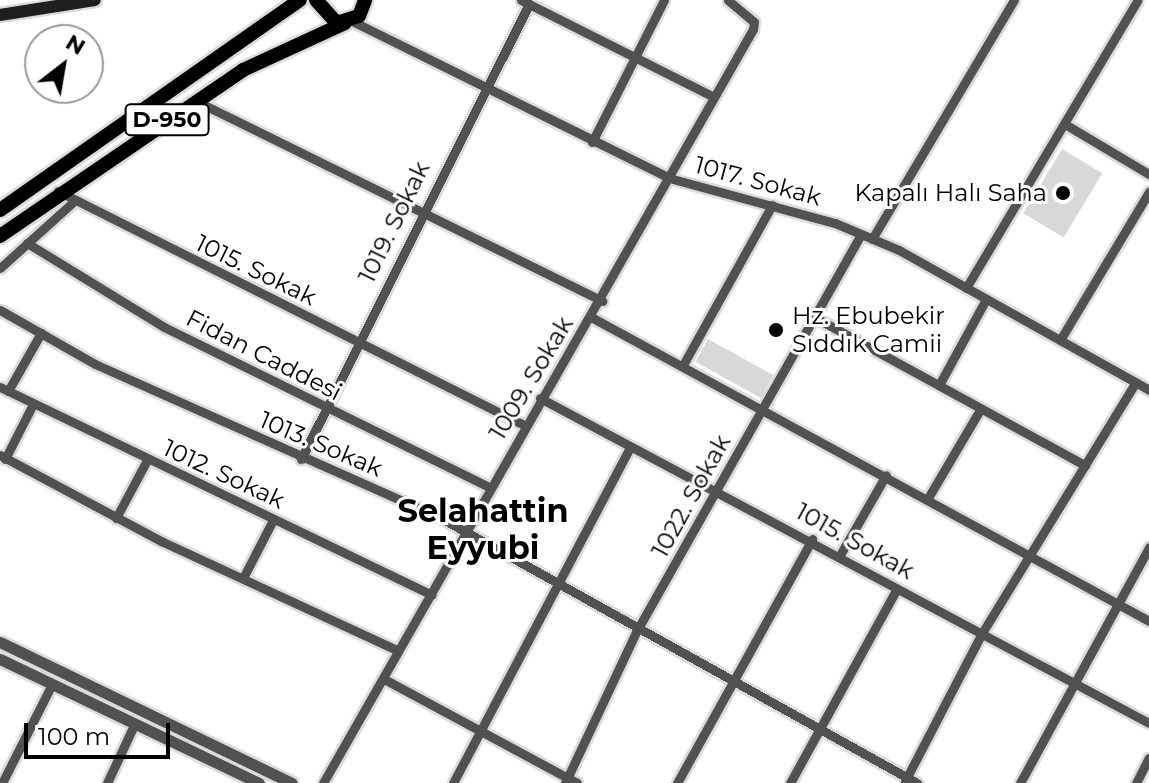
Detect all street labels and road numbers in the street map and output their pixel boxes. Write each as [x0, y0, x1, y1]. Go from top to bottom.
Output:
road number: D-950 [123, 102, 211, 138]
street label: 1017. Sokak [692, 150, 824, 212]
street label: 1019. Sokak [352, 157, 436, 287]
street label: 1015. Sokak [191, 228, 321, 312]
street label: Fidan Caddesi [181, 303, 347, 407]
street label: 1009. Sokak [483, 311, 579, 445]
street label: 1013. Sokak [255, 405, 387, 483]
street label: 1022. Sokak [645, 430, 737, 562]
street label: 1012. Sokak [159, 433, 289, 515]
street label: 1015. Sokak [791, 497, 919, 585]

